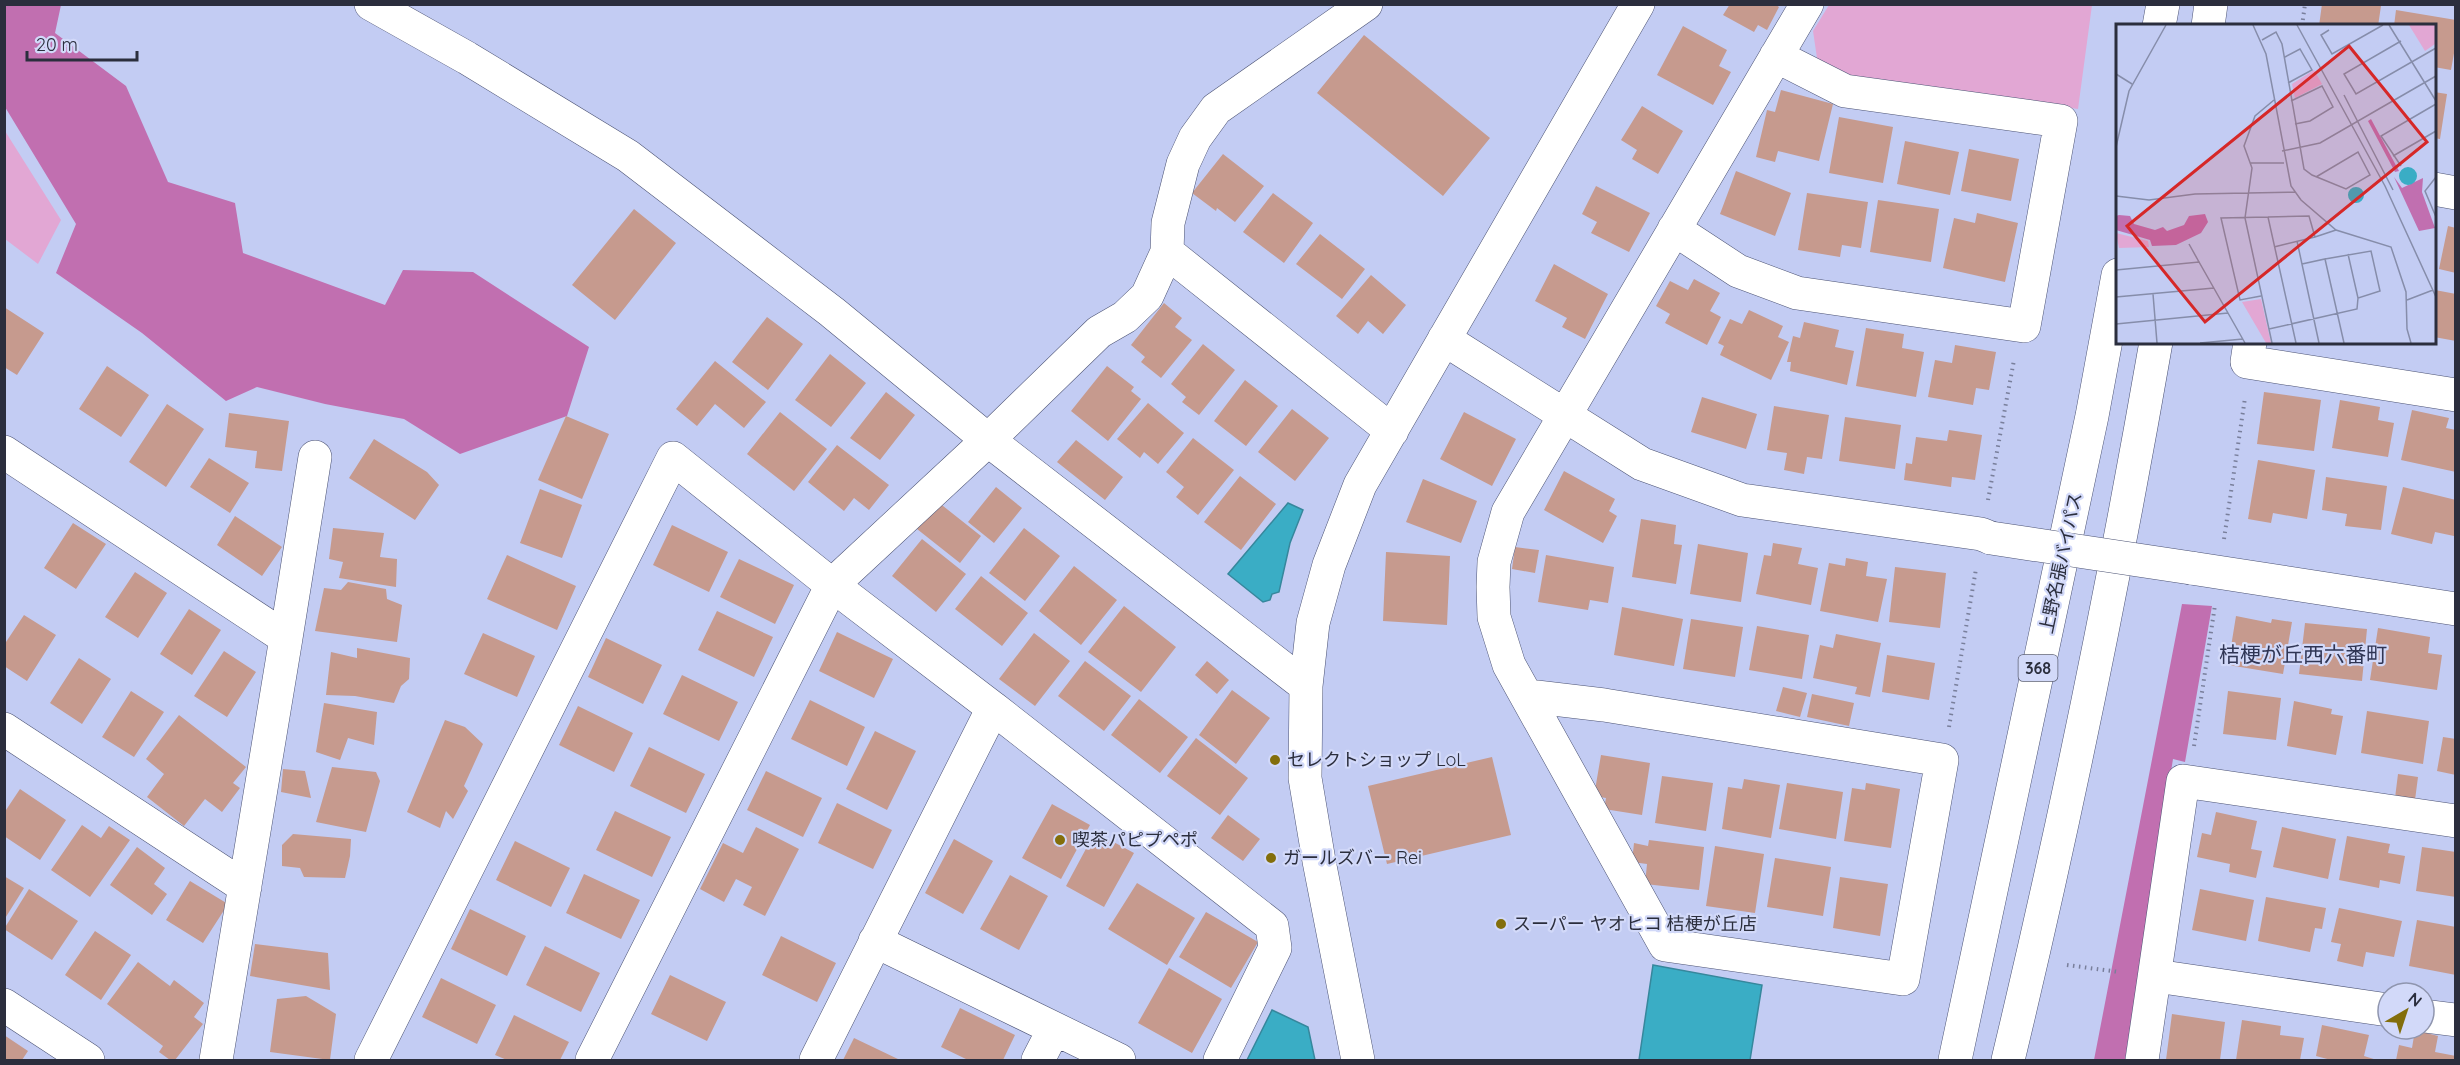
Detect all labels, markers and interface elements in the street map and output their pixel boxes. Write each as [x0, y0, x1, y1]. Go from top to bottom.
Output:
scale bar [27, 24, 136, 62]
inset map [2116, 24, 2436, 344]
text: 20 m [36, 33, 78, 56]
street label: 上野名張バイパス [2034, 490, 2087, 636]
district label: 桔梗が丘西六番町 [2219, 641, 2387, 667]
road number: 368 [2018, 655, 2058, 681]
place label: セレクトショップ LoL [1287, 748, 1466, 771]
marker: セレクトショップ LoL [1268, 753, 1282, 767]
place label: 喫茶パピプペポ [1072, 828, 1198, 851]
marker: 喫茶パピプペポ [1053, 833, 1067, 847]
place label: ガールズバー Rei [1283, 846, 1422, 869]
marker: ガールズバー Rei [1264, 851, 1278, 865]
place label: スーパー ヤオヒコ 桔梗が丘店 [1513, 912, 1757, 935]
marker: スーパー ヤオヒコ 桔梗が丘店 [1494, 917, 1508, 931]
north arrow [2376, 981, 2436, 1041]
text: N [2405, 988, 2426, 1011]

